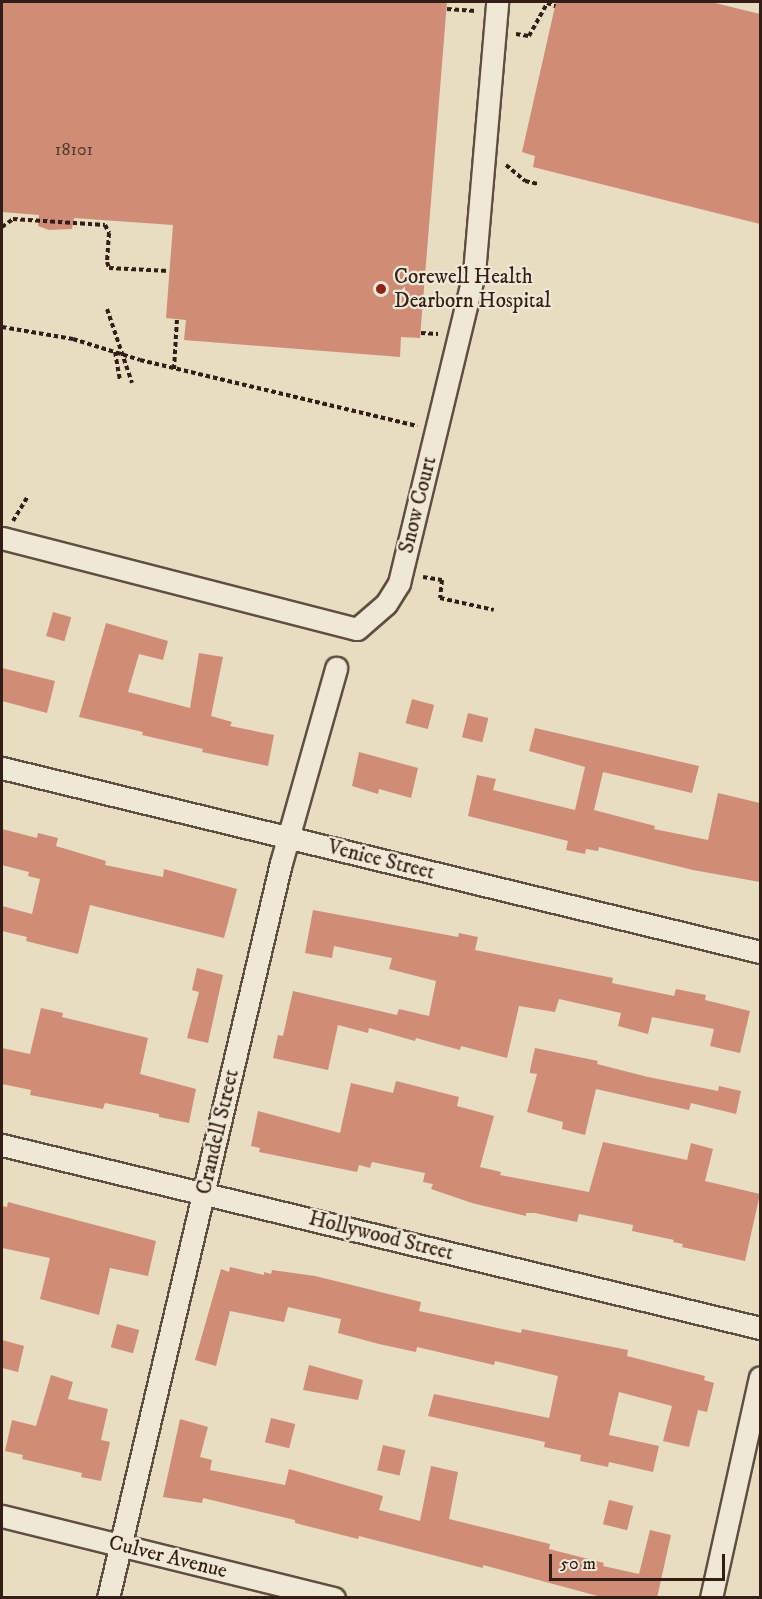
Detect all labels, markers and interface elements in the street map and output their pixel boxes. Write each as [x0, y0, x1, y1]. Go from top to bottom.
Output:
house number: 18101 [55, 139, 93, 161]
place label: Corewell Health Dearborn Hospital [394, 264, 551, 314]
marker: Corewell Health Dearborn Hospital [372, 280, 390, 298]
street label: Snow Court [394, 454, 442, 556]
street label: Venice Street [325, 835, 437, 885]
street label: Crandell Street [191, 1067, 245, 1197]
street label: Hollywood Street [306, 1206, 456, 1266]
street label: Culver Avenue [106, 1530, 230, 1584]
scale bar [552, 1542, 728, 1580]
text: 50 m [560, 1553, 596, 1575]

